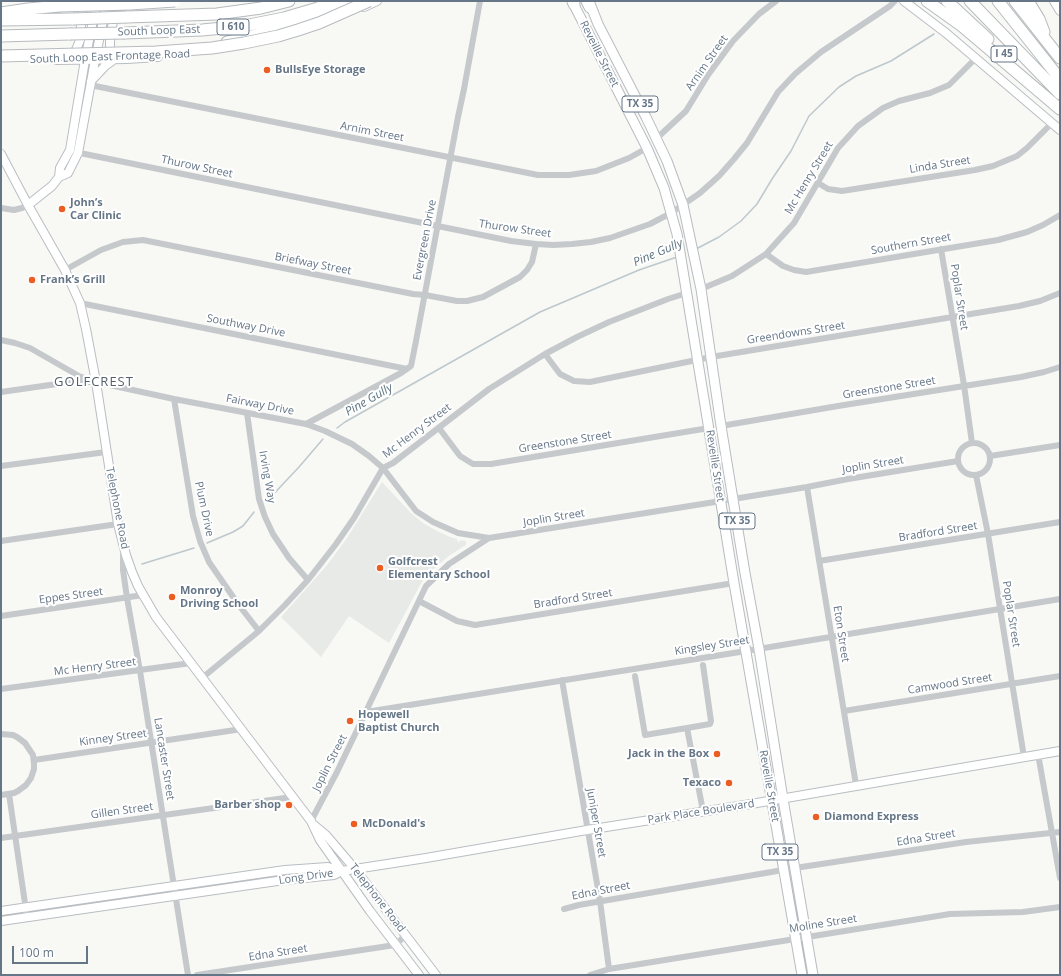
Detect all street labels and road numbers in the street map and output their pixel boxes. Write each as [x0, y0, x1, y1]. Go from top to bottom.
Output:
road number: I 610 [217, 19, 249, 35]
street label: Reveille Street [577, 19, 621, 89]
street label: South Loop East [117, 23, 201, 39]
street label: Arnim Street [683, 33, 731, 93]
road number: I 45 [991, 46, 1017, 62]
street label: South Loop East Frontage Road [30, 48, 190, 66]
road number: TX 35 [622, 96, 658, 112]
street label: Arnim Street [339, 119, 405, 145]
street label: Mc Henry Street [782, 139, 836, 217]
street label: Thurow Street [160, 153, 234, 181]
street label: Linda Street [909, 154, 971, 176]
street label: Evergreen Drive [411, 199, 439, 281]
street label: Thurow Street [478, 217, 552, 241]
street label: Southern Street [870, 230, 952, 258]
street label: Briefway Street [273, 250, 353, 278]
street label: Poplar Street [947, 263, 971, 331]
street label: Southway Drive [205, 312, 287, 340]
street label: Greendowns Street [746, 319, 846, 347]
street label: Greenstone Street [842, 374, 936, 402]
street label: Fairway Drive [225, 392, 295, 418]
street label: Mc Henry Street [380, 401, 454, 461]
street label: Greenstone Street [518, 428, 612, 456]
street label: Reveille Street [703, 429, 727, 503]
street label: Irving Way [256, 450, 278, 504]
street label: Joplin Street [841, 454, 905, 476]
street label: Telephone Road [103, 466, 131, 550]
street label: Plum Drive [192, 480, 216, 538]
street label: Joplin Street [522, 507, 586, 529]
road number: TX 35 [719, 513, 755, 529]
street label: Bradford Street [898, 519, 978, 545]
street label: Poplar Street [999, 580, 1023, 648]
street label: Eppes Street [38, 585, 104, 607]
street label: Bradford Street [533, 586, 613, 612]
street label: Eton Street [830, 605, 852, 663]
street label: Kingsley Street [674, 634, 750, 658]
street label: Mc Henry Street [53, 655, 137, 679]
street label: Camwood Street [907, 671, 993, 697]
street label: Lancaster Street [151, 717, 177, 801]
street label: Kinney Street [78, 727, 148, 749]
street label: Joplin Street [310, 732, 350, 794]
street label: Reveille Street [756, 749, 782, 823]
street label: Juniper Street [583, 787, 609, 859]
street label: Park Place Boulevard [647, 797, 755, 827]
street label: Gillen Street [90, 800, 154, 822]
street label: Edna Street [896, 827, 956, 849]
road number: TX 35 [762, 844, 798, 860]
street label: Telephone Road [346, 861, 408, 935]
street label: Long Drive [278, 867, 334, 887]
street label: Edna Street [571, 879, 631, 903]
street label: Moline Street [788, 912, 858, 936]
street label: Edna Street [248, 942, 308, 964]

